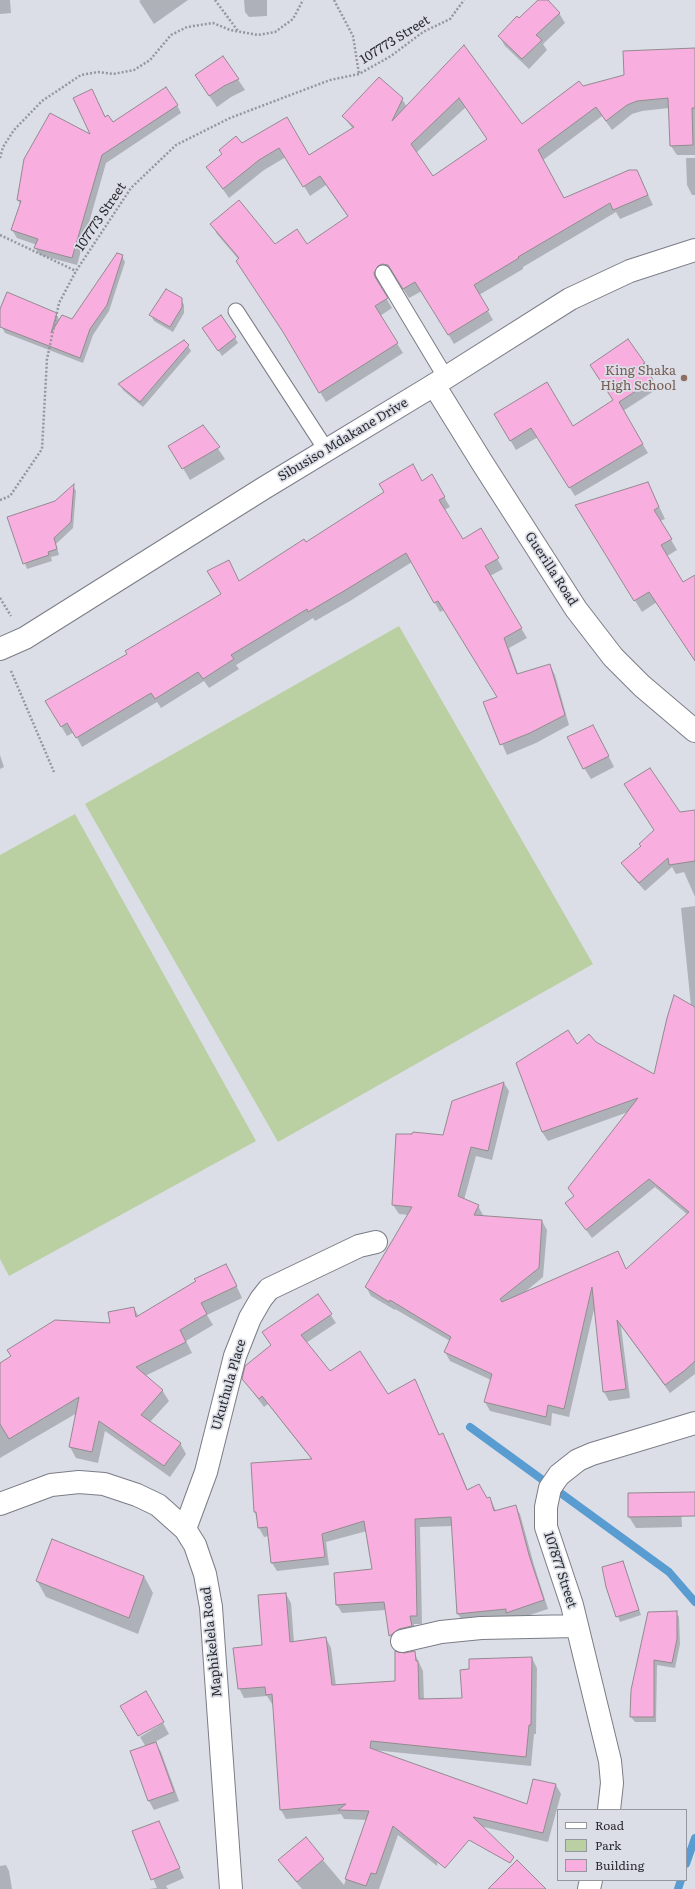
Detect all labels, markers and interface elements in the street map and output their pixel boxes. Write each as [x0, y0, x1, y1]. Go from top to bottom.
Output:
street label: 107773 Street [357, 12, 433, 68]
street label: 107773 Street [72, 180, 130, 254]
place label: King Shaka High School [600, 363, 676, 394]
marker: King Shaka High School [679, 373, 689, 383]
street label: Sibusiso Mdakane Drive [275, 395, 411, 485]
street label: Guerilla Road [521, 529, 581, 609]
street label: Ukuthula Place [209, 1338, 249, 1432]
street label: 107877 Street [540, 1530, 580, 1610]
street label: Maphikelela Road [198, 1586, 226, 1698]
legend [557, 1809, 687, 1881]
text: Road [595, 1816, 624, 1834]
text: Park [595, 1836, 621, 1854]
text: Building [595, 1856, 644, 1874]

